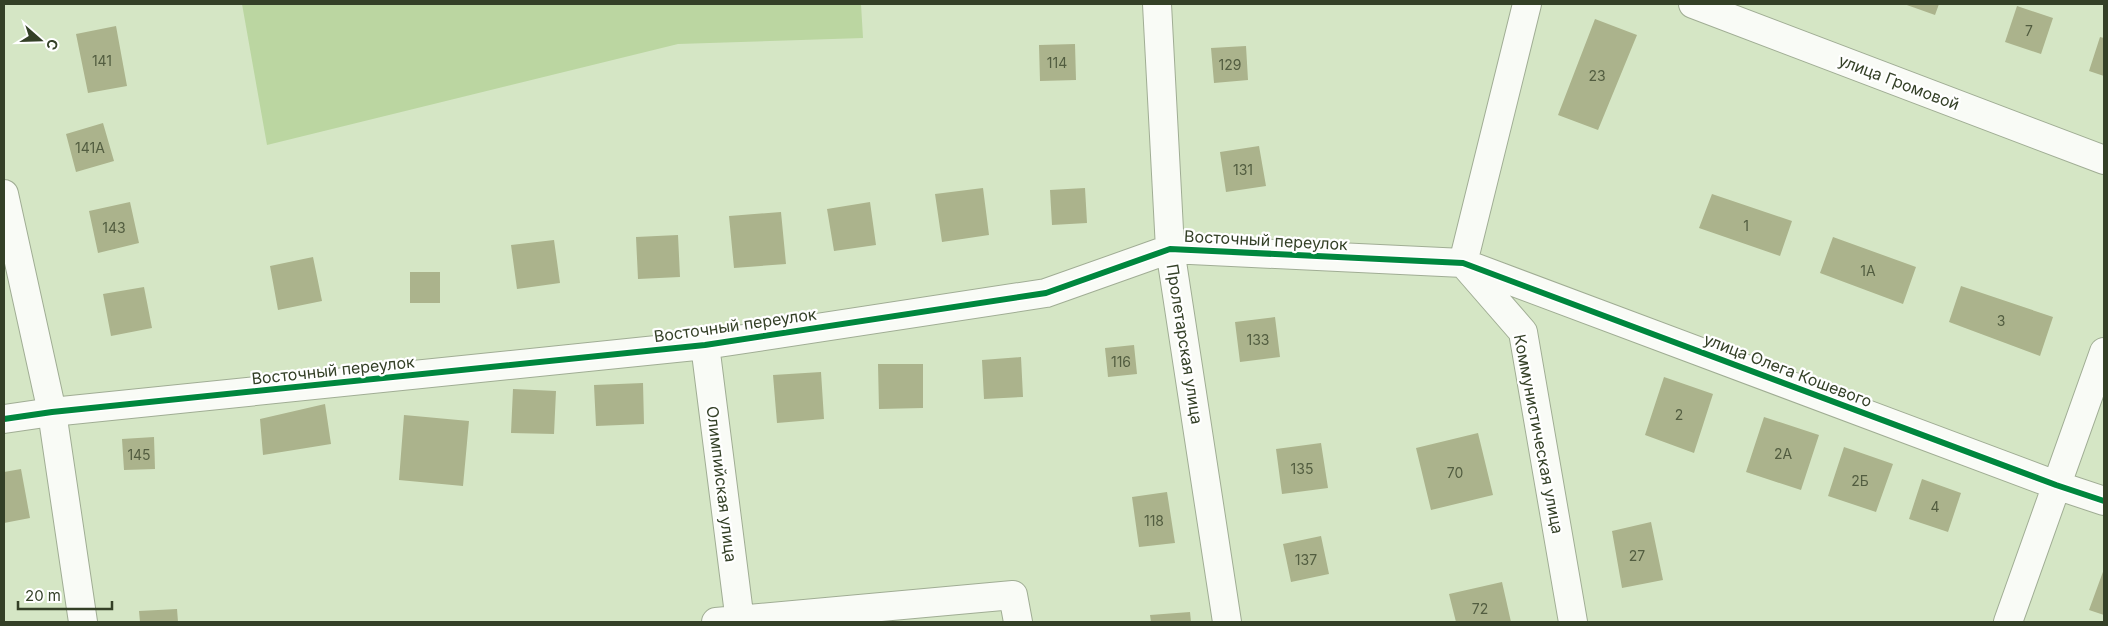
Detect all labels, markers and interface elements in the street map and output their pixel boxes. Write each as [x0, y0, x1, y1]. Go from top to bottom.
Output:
north arrow [15, 15, 65, 65]
house number: 7 [2025, 22, 2033, 39]
text: С [43, 37, 62, 52]
street label: улица Громовой [1836, 50, 1962, 114]
house number: 141 [92, 52, 112, 69]
house number: 114 [1047, 54, 1067, 71]
house number: 129 [1219, 56, 1241, 73]
house number: 23 [1588, 67, 1606, 84]
house number: 141А [75, 139, 105, 156]
house number: 131 [1233, 161, 1253, 178]
house number: 1 [1743, 217, 1749, 234]
house number: 143 [102, 219, 126, 236]
street label: Восточный переулок [1184, 226, 1349, 254]
house number: 1А [1860, 262, 1876, 279]
street label: Пролетарская улица [1162, 263, 1208, 425]
street label: Восточный переулок [652, 304, 818, 346]
house number: 3 [1997, 312, 2005, 329]
street label: улица Олега Кошевого [1701, 329, 1875, 411]
house number: 133 [1247, 331, 1270, 348]
street label: Коммунистическая улица [1510, 333, 1568, 535]
street label: Восточный переулок [250, 351, 416, 389]
house number: 116 [1111, 353, 1131, 370]
street label: Олимпийская улица [702, 405, 742, 563]
house number: 2 [1675, 406, 1683, 423]
house number: 2А [1774, 445, 1792, 462]
house number: 145 [127, 446, 151, 463]
house number: 135 [1291, 460, 1313, 477]
house number: 70 [1447, 464, 1463, 481]
house number: 2Б [1851, 472, 1869, 489]
house number: 4 [1930, 498, 1940, 515]
house number: 118 [1144, 512, 1164, 529]
house number: 27 [1629, 547, 1645, 564]
house number: 137 [1295, 551, 1317, 568]
scale bar [18, 578, 111, 610]
text: 20 m [25, 586, 61, 605]
house number: 72 [1472, 600, 1488, 617]

